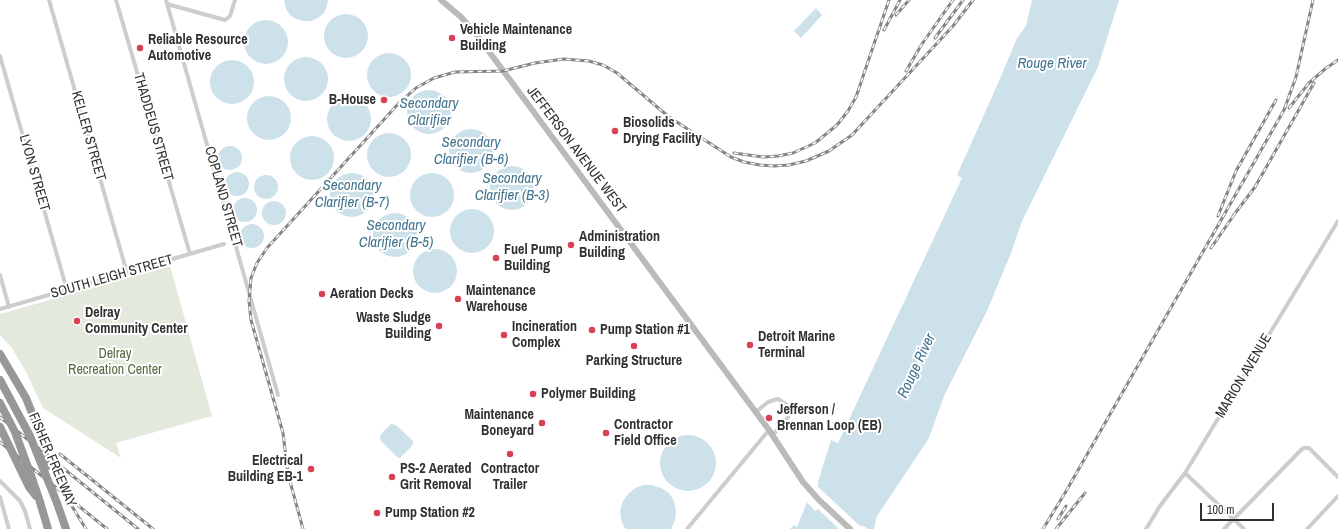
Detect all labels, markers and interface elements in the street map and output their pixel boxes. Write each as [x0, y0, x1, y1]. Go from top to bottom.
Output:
place label: Vehicle Maintenance Building [460, 22, 572, 54]
place label: Reliable Resource Automotive [148, 32, 248, 64]
marker: Vehicle Maintenance Building [447, 33, 457, 43]
marker: Reliable Resource Automotive [135, 43, 145, 53]
water label: Rouge River [1017, 55, 1087, 73]
street label: THADDEUS STREET [130, 71, 176, 183]
street label: JEFFERSON AVENUE WEST [523, 83, 629, 217]
street label: KELLER STREET [67, 89, 109, 183]
place label: B-House [329, 92, 376, 108]
marker: B-House [379, 95, 389, 105]
water label: Secondary Clarifier [400, 95, 458, 130]
place label: Biosolids Drying Facility [623, 115, 702, 148]
marker: Biosolids Drying Facility [610, 126, 620, 136]
street label: LYON STREET [15, 133, 53, 213]
water label: Secondary Clarifier (B-6) [434, 134, 508, 169]
street label: COPLAND STREET [201, 145, 245, 249]
water label: Secondary Clarifier (B-3) [475, 170, 549, 205]
water label: Secondary Clarifier (B-7) [315, 177, 389, 212]
water label: Secondary Clarifier (B-5) [359, 217, 433, 252]
place label: Administration Building [579, 229, 660, 262]
marker: Administration Building [566, 240, 576, 250]
place label: Fuel Pump Building [504, 242, 563, 274]
street label: SOUTH LEIGH STREET [49, 252, 175, 302]
marker: Fuel Pump Building [491, 253, 501, 263]
place label: Maintenance Warehouse [466, 283, 536, 316]
place label: Aeration Decks [330, 286, 414, 302]
marker: Aeration Decks [317, 289, 327, 299]
marker: Maintenance Warehouse [453, 294, 463, 304]
place label: Delray Community Center [85, 305, 188, 338]
place label: Waste Sludge Building [356, 310, 431, 342]
marker: Delray Community Center [72, 316, 82, 326]
place label: Incineration Complex [512, 319, 577, 352]
marker: Waste Sludge Building [434, 321, 444, 331]
place label: Pump Station #1 [600, 322, 690, 338]
marker: Pump Station #1 [587, 325, 597, 335]
place label: Detroit Marine Terminal [758, 329, 835, 362]
marker: Incineration Complex [499, 330, 509, 340]
water label: Rouge River [894, 331, 940, 401]
street label: MARION AVENUE [1212, 331, 1276, 421]
marker: Detroit Marine Terminal [745, 340, 755, 350]
marker: Parking Structure [629, 341, 639, 351]
park label: Delray Recreation Center [68, 346, 162, 378]
place label: Parking Structure [586, 353, 682, 369]
place label: Polymer Building [541, 386, 635, 402]
marker: Polymer Building [528, 389, 538, 399]
place label: Jefferson / Brennan Loop (EB) [777, 402, 882, 434]
place label: Maintenance Boneyard [464, 407, 534, 440]
street label: FISHER FREEWAY [25, 410, 79, 510]
marker: Jefferson / Brennan Loop (EB) [764, 413, 774, 423]
place label: Contractor Field Office [614, 417, 677, 450]
marker: Maintenance Boneyard [537, 418, 547, 428]
marker: Contractor Field Office [601, 428, 611, 438]
marker: Contractor Trailer [505, 449, 515, 459]
place label: Electrical Building EB-1 [228, 453, 303, 486]
place label: PS-2 Aerated Grit Removal [400, 461, 471, 494]
place label: Contractor Trailer [481, 461, 539, 494]
marker: Electrical Building EB-1 [306, 464, 316, 474]
marker: PS-2 Aerated Grit Removal [387, 472, 397, 482]
scale bar [1202, 495, 1276, 521]
text: 100 m [1207, 502, 1234, 518]
place label: Pump Station #2 [385, 505, 475, 521]
marker: Pump Station #2 [372, 508, 382, 518]

